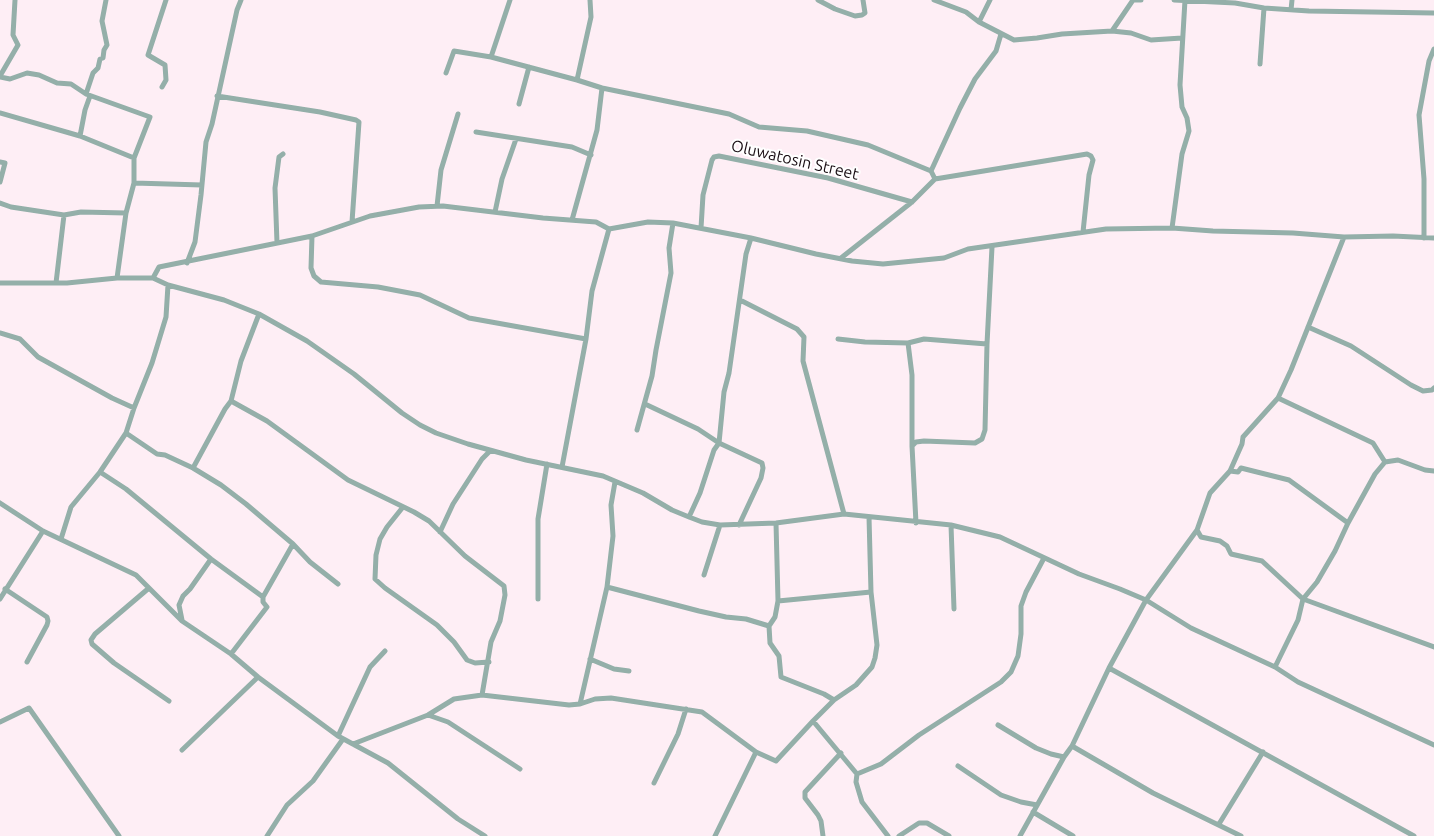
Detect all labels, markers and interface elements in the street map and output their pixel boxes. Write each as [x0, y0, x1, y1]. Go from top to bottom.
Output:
street label: Oluwatosin Street [729, 136, 861, 184]

